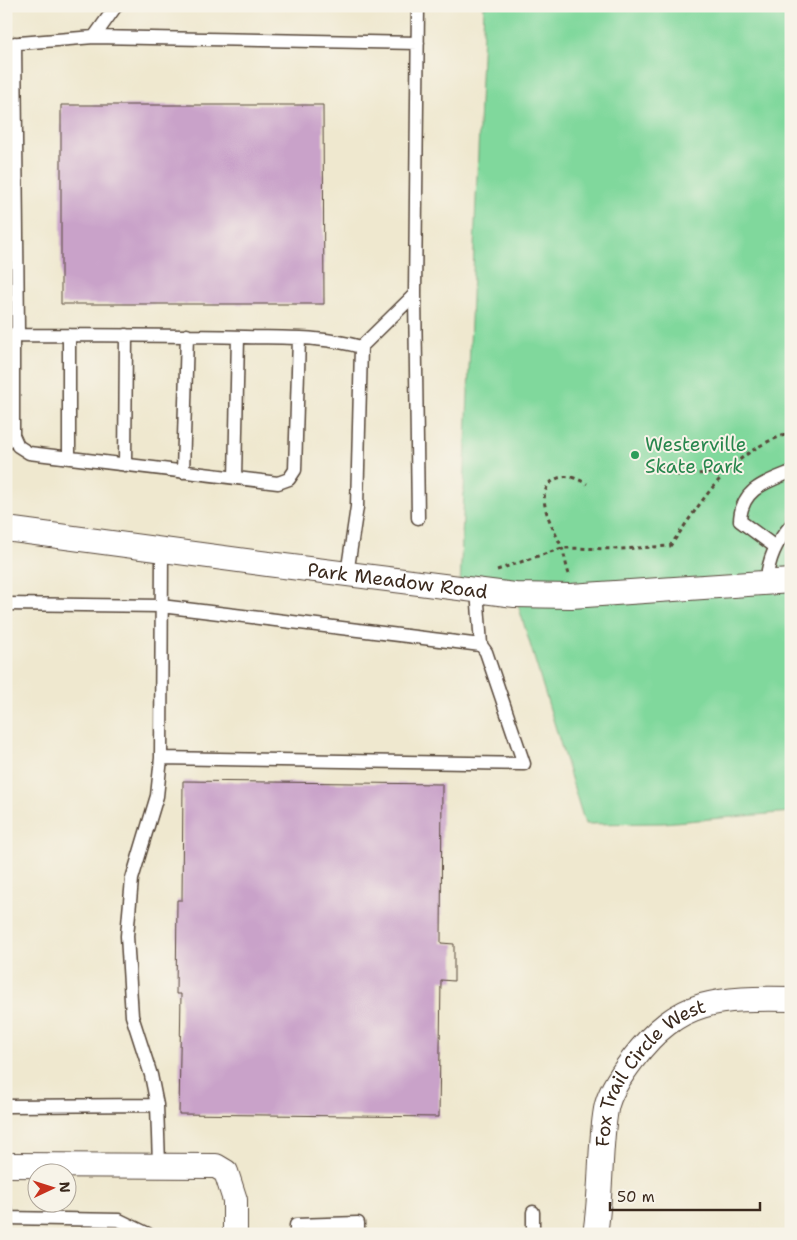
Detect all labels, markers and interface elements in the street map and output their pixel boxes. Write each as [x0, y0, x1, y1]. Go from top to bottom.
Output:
place label: Westerville Skate Park [645, 432, 746, 479]
marker: Westerville Skate Park [629, 449, 641, 461]
street label: Park Meadow Road [306, 557, 489, 604]
street label: Fox Trail Circle West [590, 994, 709, 1148]
north arrow [28, 1162, 78, 1212]
scale bar [610, 1180, 760, 1212]
text: N [56, 1181, 74, 1193]
text: 50 m [617, 1187, 655, 1207]

